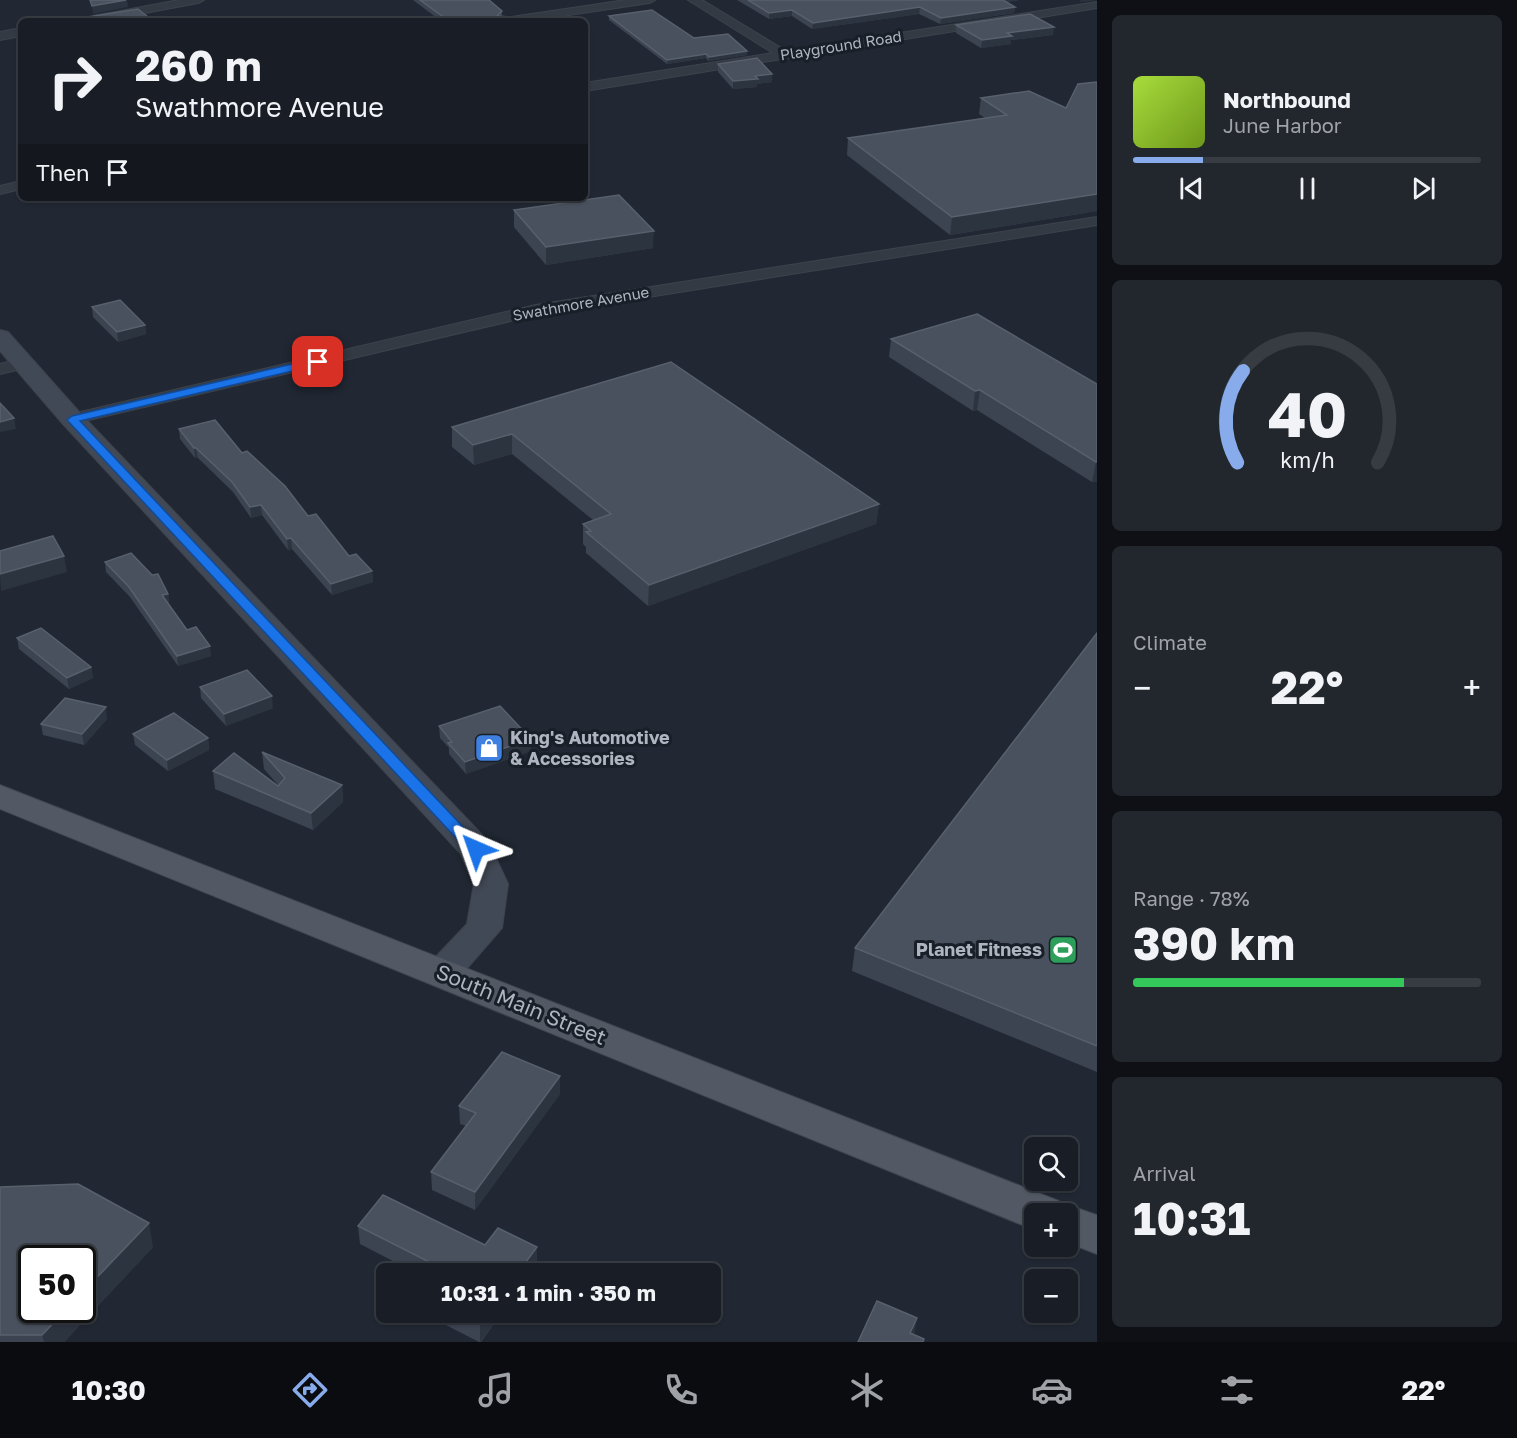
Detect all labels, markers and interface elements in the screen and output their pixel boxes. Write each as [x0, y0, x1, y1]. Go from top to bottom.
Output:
street label: Playground Road [779, 27, 903, 64]
text: 260 m [135, 40, 262, 90]
icon: right [36, 42, 114, 120]
text: Northbound [1223, 86, 1351, 113]
text: Swathmore Avenue [135, 91, 384, 123]
text: June Harbor [1223, 113, 1342, 137]
icon: arrive [101, 156, 134, 189]
text: Then [36, 159, 89, 186]
icon: previous [1175, 172, 1208, 205]
icon: pause [1291, 172, 1324, 205]
icon: next [1407, 172, 1440, 205]
street label: Swathmore Avenue [511, 282, 651, 324]
pin [292, 336, 343, 387]
icon: arrive [301, 345, 334, 378]
text: 40 [1267, 376, 1347, 451]
text: km/h [1280, 447, 1334, 473]
text: Climate [1133, 630, 1207, 654]
text: 22° [1271, 660, 1343, 714]
text: − [1133, 668, 1151, 707]
text: + [1463, 668, 1481, 707]
place label: King's Automotive & Accessories [510, 726, 670, 769]
shop icon: King's Automotive & Accessories [473, 732, 505, 764]
position arrow [444, 817, 508, 881]
text: Range · 78% [1133, 886, 1250, 910]
text: 390 km [1133, 916, 1295, 970]
sports icon: Planet Fitness [1047, 934, 1079, 966]
place label: Planet Fitness [916, 938, 1042, 960]
street label: South Main Street [433, 958, 610, 1050]
map controls [1024, 1137, 1078, 1323]
button: search [1024, 1137, 1078, 1191]
text: Arrival [1133, 1161, 1196, 1185]
text: 10:31 [1133, 1191, 1250, 1245]
button: + [1024, 1203, 1078, 1257]
speed limit sign: 50 [18, 1245, 96, 1323]
button: − [1024, 1269, 1078, 1323]
text: 10:31 · 1 min · 350 m [441, 1279, 656, 1306]
icon: directions [289, 1369, 331, 1411]
icon: music [475, 1369, 517, 1411]
icon: phone [660, 1369, 702, 1411]
icon: climate [846, 1369, 888, 1411]
icon: car [1031, 1369, 1073, 1411]
icon: filters [1216, 1369, 1258, 1411]
text: 10:30 [72, 1374, 146, 1406]
text: 22° [1402, 1374, 1445, 1406]

